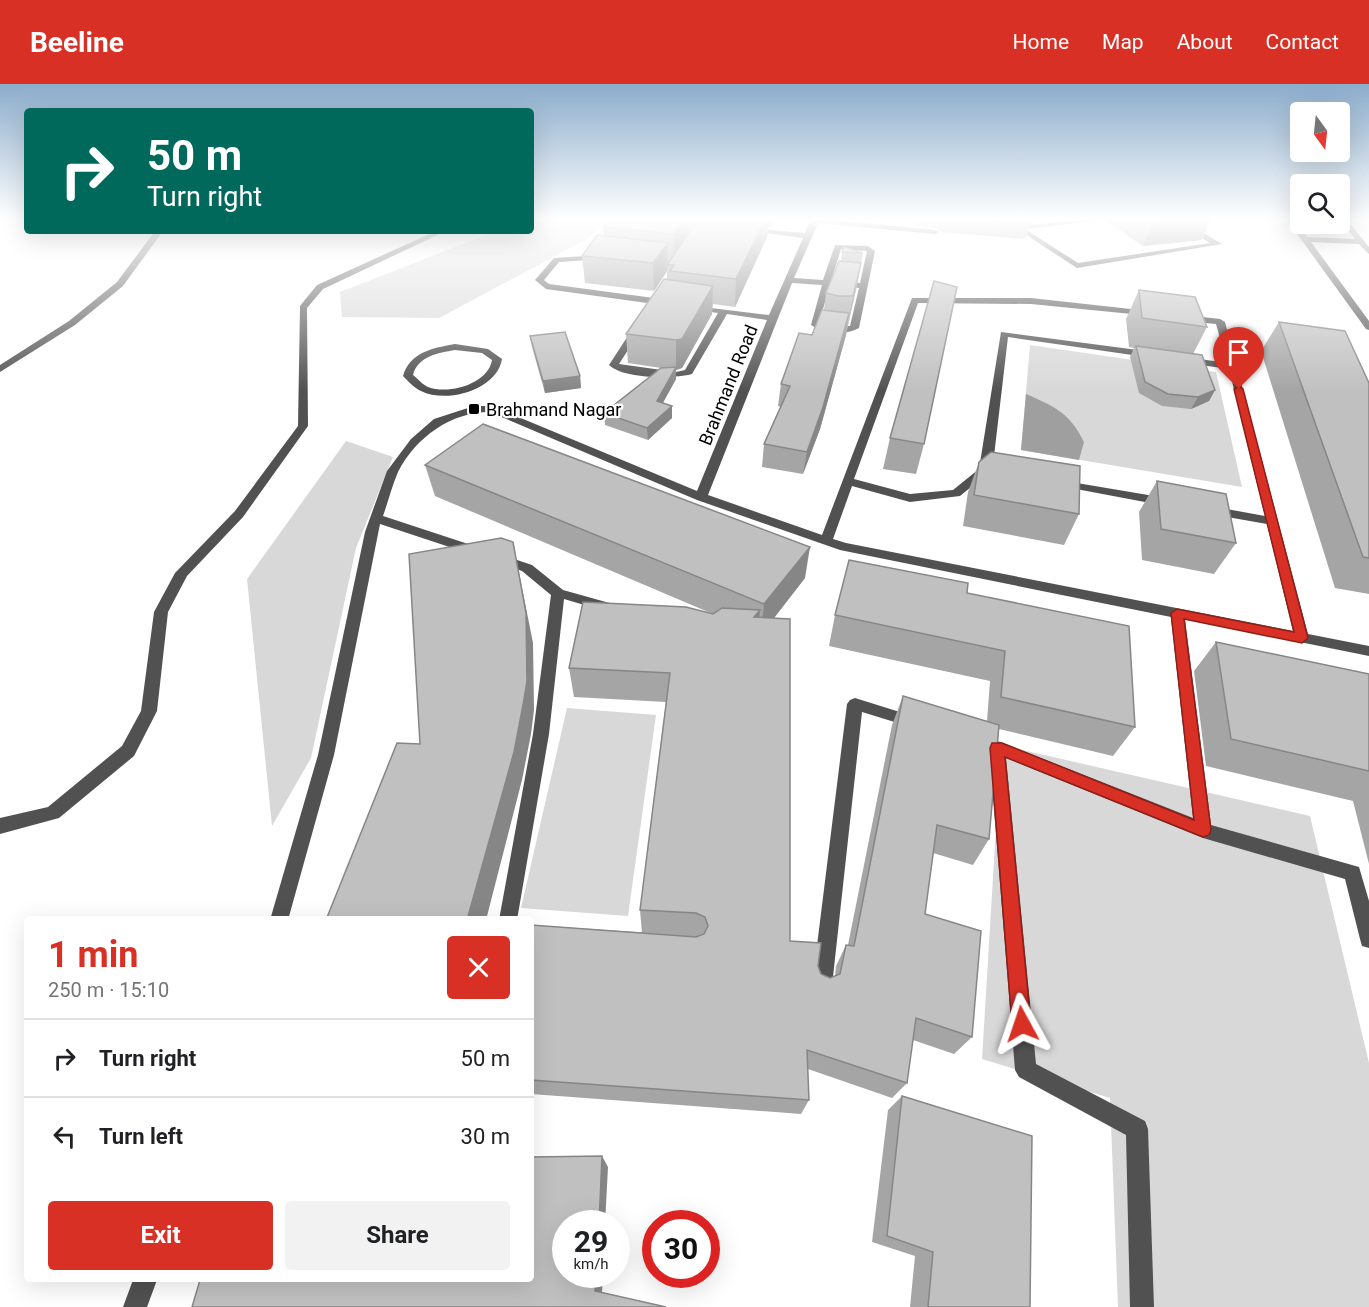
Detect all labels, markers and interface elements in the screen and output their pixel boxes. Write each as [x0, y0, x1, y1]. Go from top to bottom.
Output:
text: Beeline [30, 26, 124, 59]
text: Home [1013, 30, 1069, 54]
text: Map [1102, 30, 1144, 54]
text: About [1177, 30, 1233, 54]
text: Contact [1266, 30, 1339, 54]
north arrow [1290, 102, 1350, 162]
map controls [1290, 102, 1350, 234]
text: 50 m [147, 131, 242, 180]
icon: right [48, 132, 126, 210]
button: search [1290, 174, 1350, 234]
text: Turn right [147, 181, 262, 213]
street label: Brahmand Road [694, 322, 762, 448]
pin [1213, 327, 1264, 389]
icon: arrive [1222, 336, 1255, 369]
place label: Brahmand Nagar [486, 399, 621, 420]
marker: Brahmand Nagar [467, 402, 481, 416]
text: 1 min [48, 934, 139, 976]
button: close [447, 936, 510, 999]
text: 250 m · 15:10 [48, 978, 169, 1002]
position arrow [990, 992, 1054, 1056]
icon: right [48, 1042, 81, 1075]
text: Turn right [99, 1046, 196, 1071]
text: 50 m [461, 1046, 510, 1071]
icon: left [48, 1120, 81, 1153]
text: Turn left [99, 1124, 183, 1149]
text: 30 m [461, 1124, 510, 1149]
button: Exit [48, 1201, 273, 1270]
button: Share [285, 1201, 510, 1270]
speed limit sign: 30 [642, 1210, 720, 1288]
text: 29 [574, 1224, 608, 1259]
text: km/h [573, 1255, 609, 1273]

